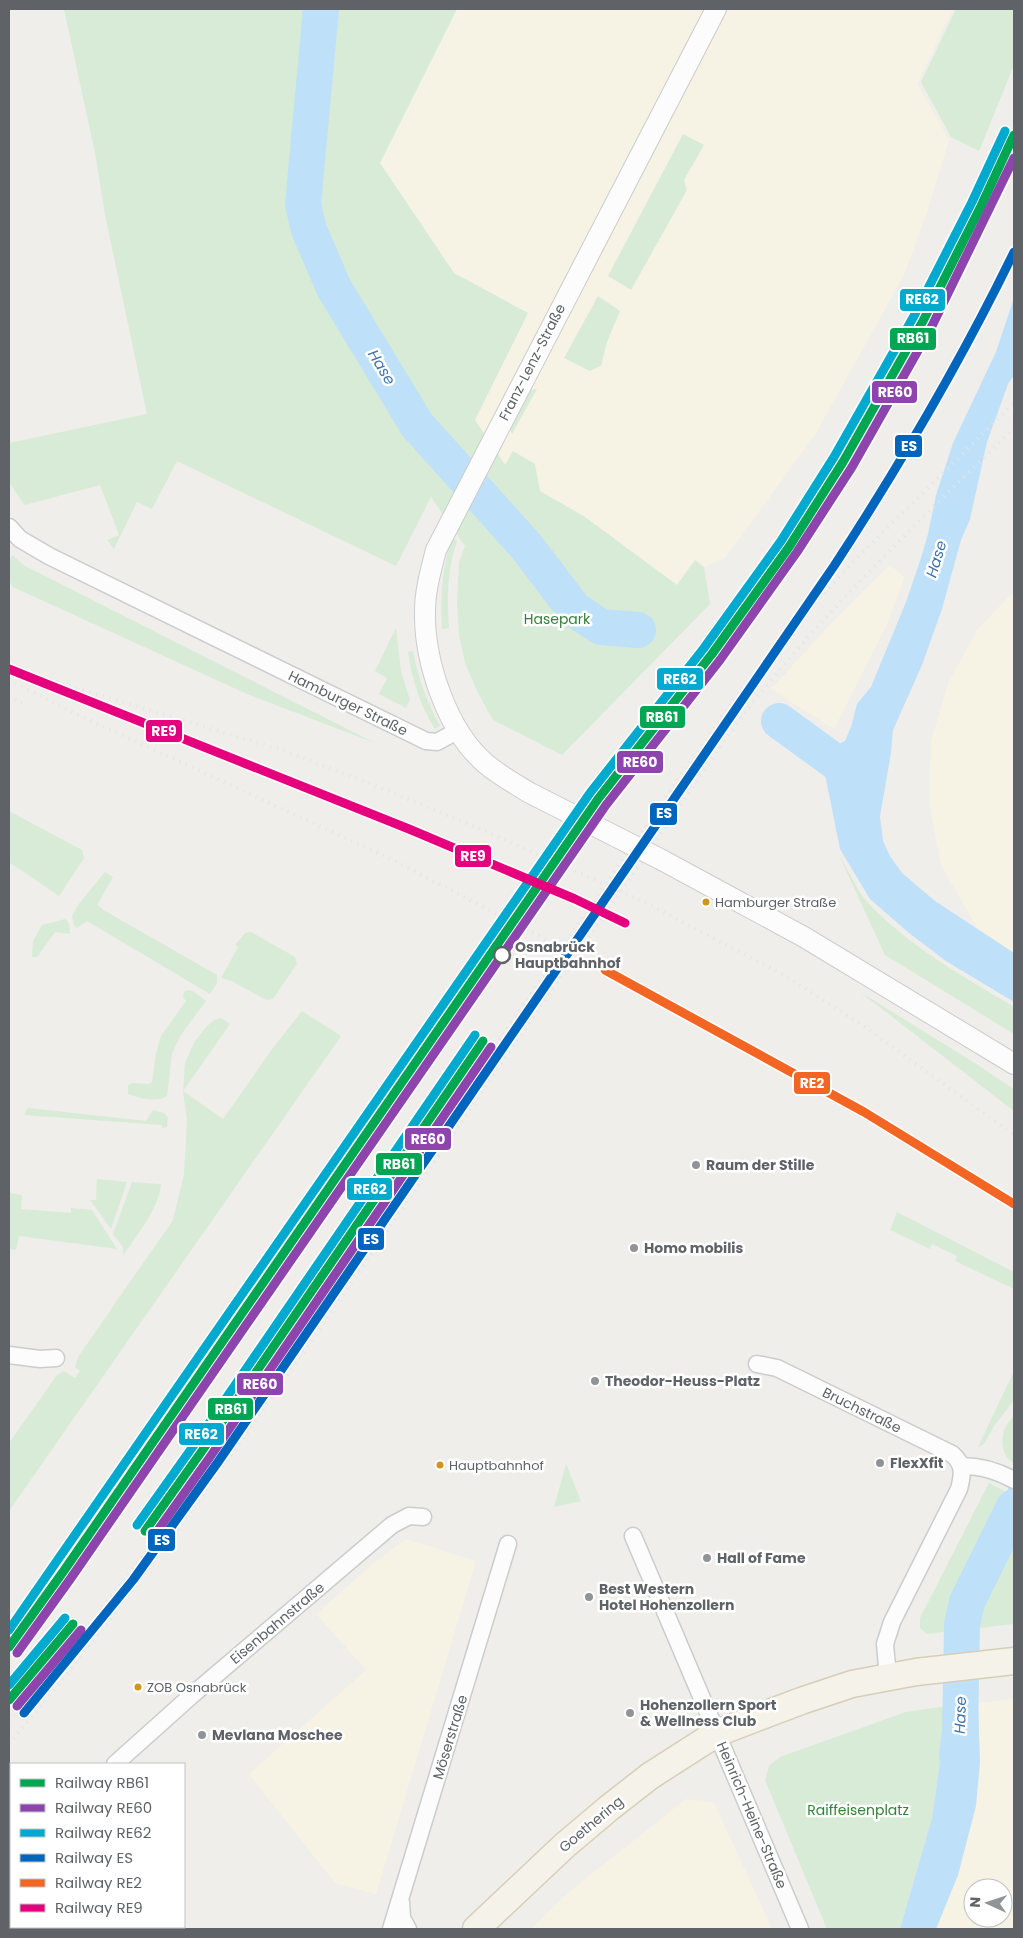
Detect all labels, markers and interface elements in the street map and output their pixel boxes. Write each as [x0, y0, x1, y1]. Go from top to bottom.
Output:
line badge: RE62 [899, 288, 946, 312]
text: RE62 [905, 289, 939, 309]
street label: Franz-Lenz-Straße [494, 300, 570, 424]
line badge: RB61 [889, 327, 937, 351]
text: RB61 [897, 328, 929, 348]
water label: Hase [363, 345, 401, 389]
line badge: RE60 [871, 380, 918, 404]
text: RE60 [878, 382, 912, 402]
line badge: ES [894, 434, 923, 458]
text: ES [901, 436, 917, 456]
water label: Hase [920, 538, 952, 580]
park label: Hasepark [524, 609, 591, 629]
street label: Hamburger Straße [285, 665, 411, 741]
line badge: RE62 [656, 667, 704, 691]
text: RE62 [663, 669, 697, 689]
line badge: RB61 [639, 705, 686, 729]
text: RB61 [646, 707, 678, 727]
line badge: RE9 [145, 719, 183, 743]
text: RE9 [151, 721, 177, 741]
line badge: RE60 [616, 750, 664, 774]
text: RE60 [623, 752, 657, 772]
line badge: ES [649, 802, 678, 826]
text: ES [656, 803, 672, 823]
line badge: RE9 [454, 844, 492, 868]
text: RE9 [460, 846, 486, 866]
place label: Hamburger Straße [715, 893, 836, 912]
marker: Hamburger Straße [701, 897, 711, 907]
place label: Osnabrück Hauptbahnhof [515, 937, 621, 973]
marker: Osnabrück Hauptbahnhof [493, 946, 511, 964]
line badge: RE2 [793, 1071, 831, 1095]
text: RE2 [800, 1073, 824, 1093]
line badge: RE60 [404, 1127, 452, 1151]
text: RE60 [411, 1129, 445, 1149]
line badge: RB61 [375, 1152, 423, 1176]
text: RB61 [383, 1154, 415, 1174]
place label: Raum der Stille [706, 1155, 815, 1175]
marker: Raum der Stille [690, 1159, 702, 1171]
line badge: RE62 [346, 1177, 393, 1201]
text: RE62 [353, 1179, 387, 1199]
line badge: ES [357, 1227, 385, 1251]
text: ES [363, 1229, 379, 1249]
place label: Homo mobilis [644, 1238, 744, 1258]
marker: Homo mobilis [628, 1242, 640, 1254]
place label: Theodor-Heuss-Platz [605, 1371, 760, 1391]
line badge: RE60 [236, 1372, 284, 1396]
text: RE60 [243, 1374, 277, 1394]
marker: Theodor-Heuss-Platz [589, 1375, 601, 1387]
street label: Bruchstraße [819, 1382, 905, 1438]
line badge: RB61 [207, 1397, 254, 1421]
text: RB61 [215, 1399, 247, 1419]
line badge: RE62 [178, 1422, 225, 1446]
text: RE62 [184, 1424, 218, 1444]
place label: FlexXfit [890, 1453, 944, 1473]
place label: Hauptbahnhof [449, 1456, 544, 1475]
marker: FlexXfit [874, 1457, 886, 1469]
marker: Hauptbahnhof [435, 1460, 445, 1470]
line badge: ES [147, 1528, 176, 1552]
text: ES [154, 1530, 170, 1550]
place label: Hall of Fame [717, 1548, 806, 1568]
marker: Hall of Fame [701, 1552, 713, 1564]
street label: Eisenbahnstraße [225, 1577, 329, 1668]
place label: Best Western Hotel Hohenzollern [599, 1579, 734, 1615]
marker: Best Western Hotel Hohenzollern [583, 1591, 595, 1603]
place label: ZOB Osnabrück [147, 1678, 247, 1697]
marker: ZOB Osnabrück [133, 1682, 143, 1692]
street label: Möserstraße [428, 1692, 472, 1782]
place label: Hohenzollern Sport & Wellness Club [640, 1695, 777, 1731]
water label: Hase [949, 1696, 971, 1734]
marker: Hohenzollern Sport & Wellness Club [624, 1707, 636, 1719]
place label: Mevlana Moschee [212, 1725, 343, 1745]
marker: Mevlana Moschee [196, 1729, 208, 1741]
street label: Heinrich-Heine-Straße [712, 1738, 792, 1892]
legend [10, 1763, 185, 1928]
text: Railway RB61 [55, 1772, 149, 1793]
street label: Goethering [555, 1791, 627, 1857]
text: Railway RE60 [55, 1797, 152, 1818]
park label: Raiffeisenplatz [807, 1800, 909, 1820]
text: Railway RE62 [55, 1822, 152, 1843]
text: Railway ES [55, 1847, 133, 1868]
text: Railway RE2 [55, 1872, 142, 1893]
north arrow [963, 1878, 1013, 1928]
text: Railway RE9 [55, 1897, 143, 1918]
text: N [965, 1897, 985, 1908]

